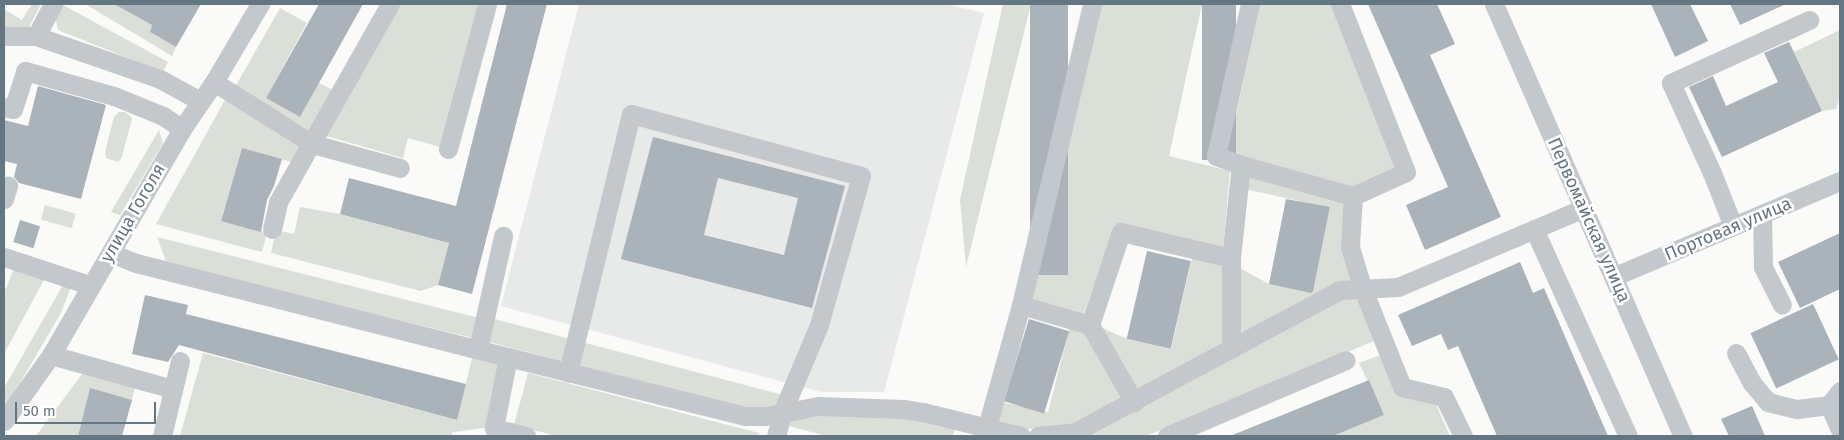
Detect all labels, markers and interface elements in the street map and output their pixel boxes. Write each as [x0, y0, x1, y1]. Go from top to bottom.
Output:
street label: Первомайская улица [1543, 134, 1635, 306]
street label: улица Гоголя [96, 160, 170, 266]
street label: Портовая улица [1661, 193, 1795, 265]
scale bar [18, 392, 159, 424]
text: 50 m [23, 402, 56, 420]

